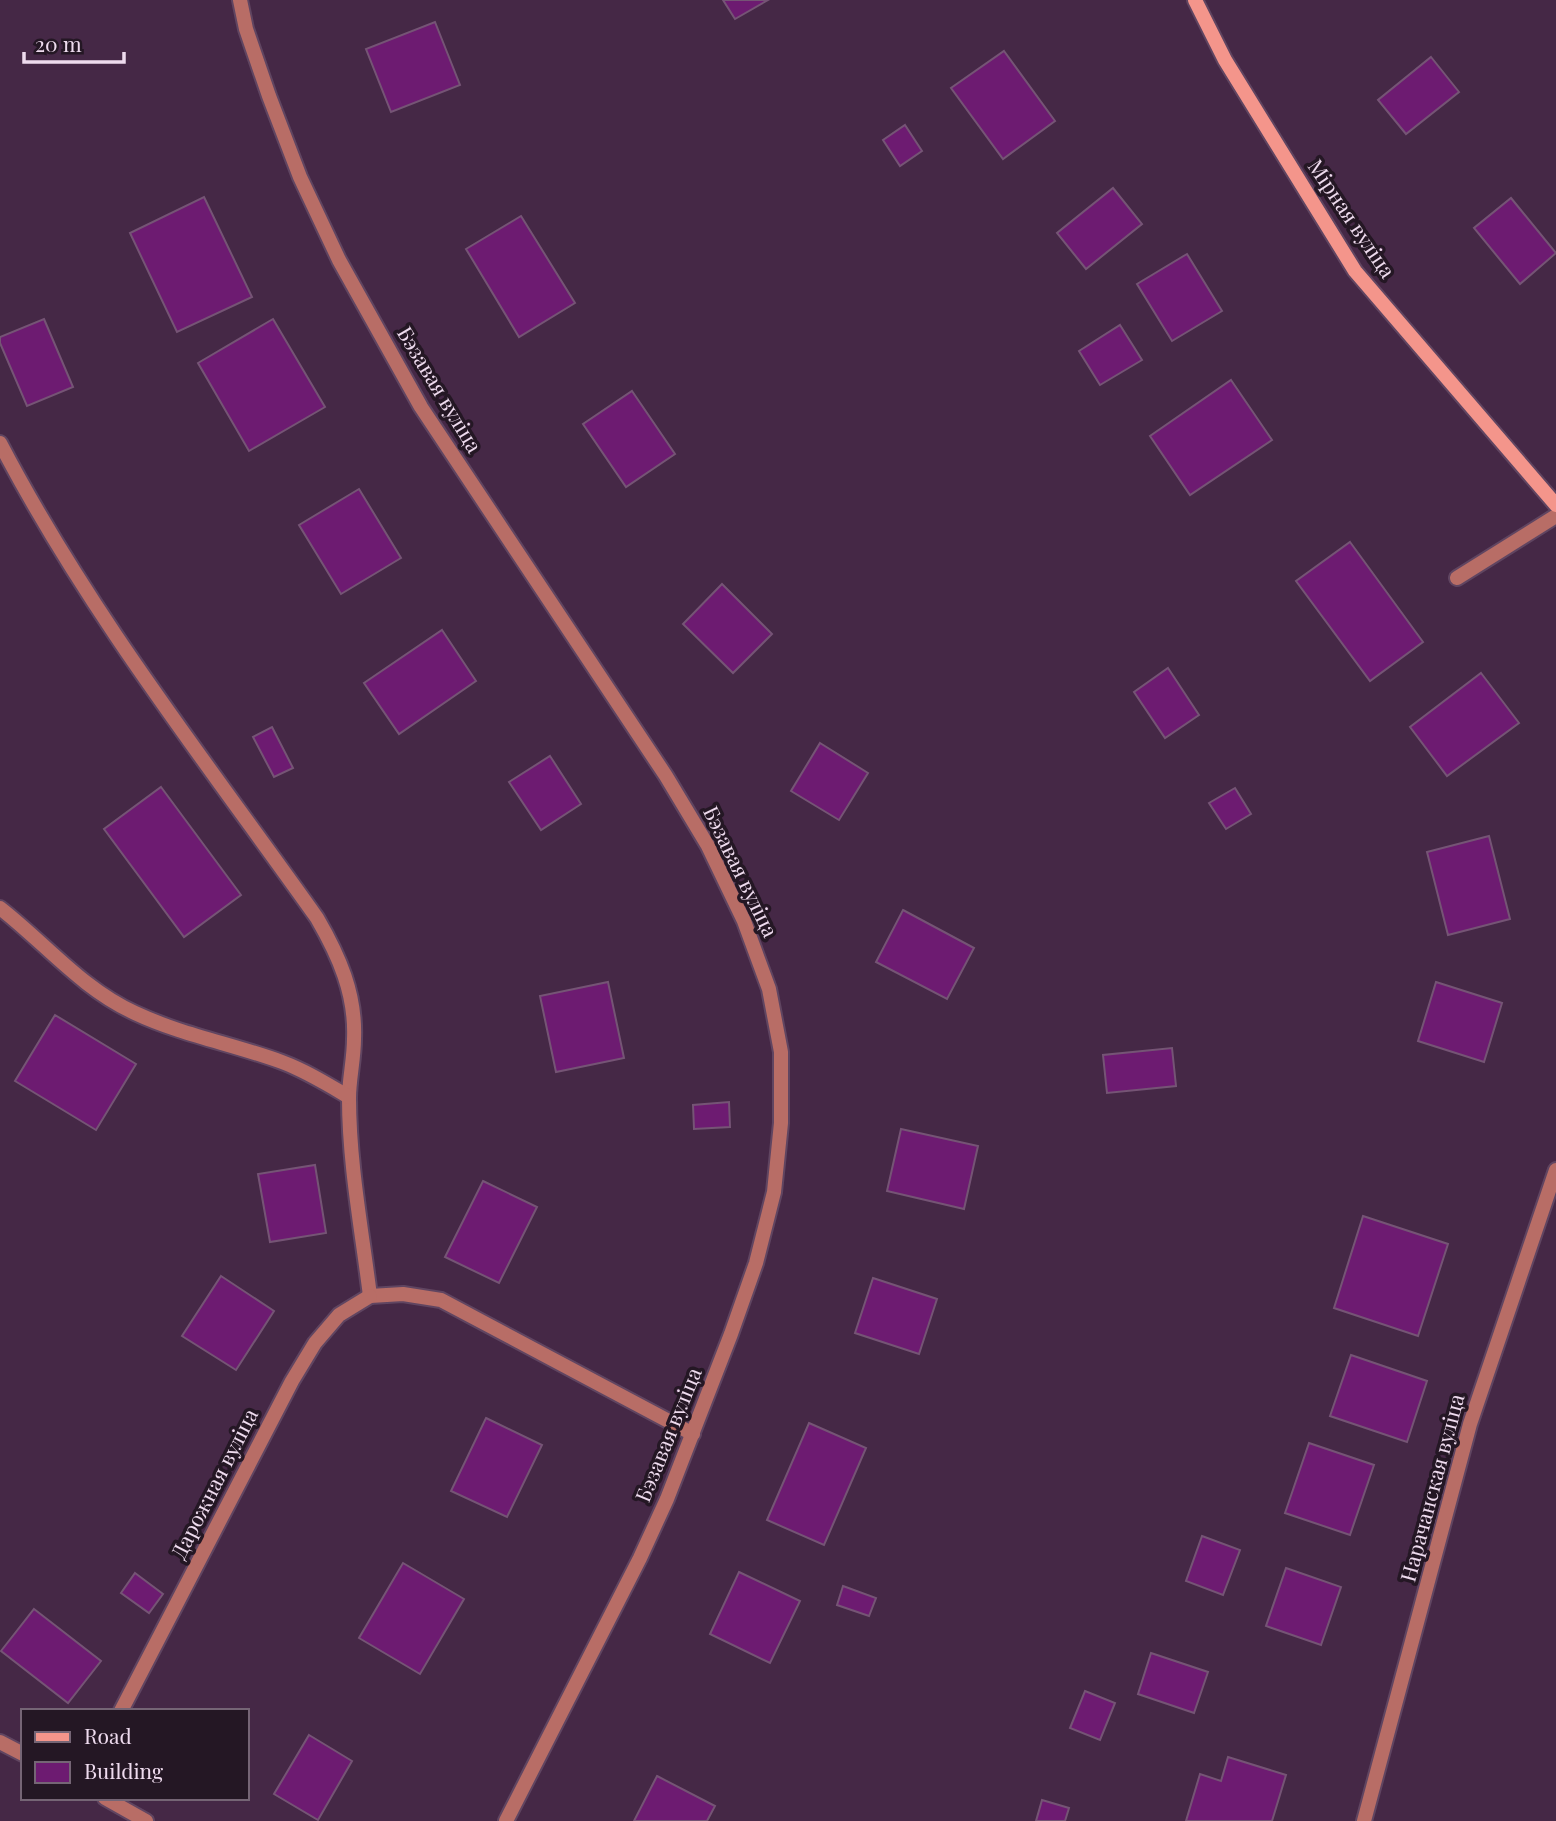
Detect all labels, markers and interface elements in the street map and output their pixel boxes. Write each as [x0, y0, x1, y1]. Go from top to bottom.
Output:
scale bar [24, 21, 124, 65]
text: 20 m [35, 29, 82, 57]
street label: Мірная вуліца [1303, 153, 1403, 283]
street label: Бэзавая вуліца [392, 321, 490, 458]
street label: Бэзавая вуліца [698, 801, 786, 942]
street label: Бэзавая вуліца [627, 1362, 707, 1506]
street label: Нарачанская вуліца [1393, 1390, 1470, 1585]
street label: Дарожная вуліца [163, 1403, 263, 1563]
legend [21, 1709, 248, 1800]
text: Road [84, 1721, 132, 1749]
text: Building [84, 1756, 163, 1784]

